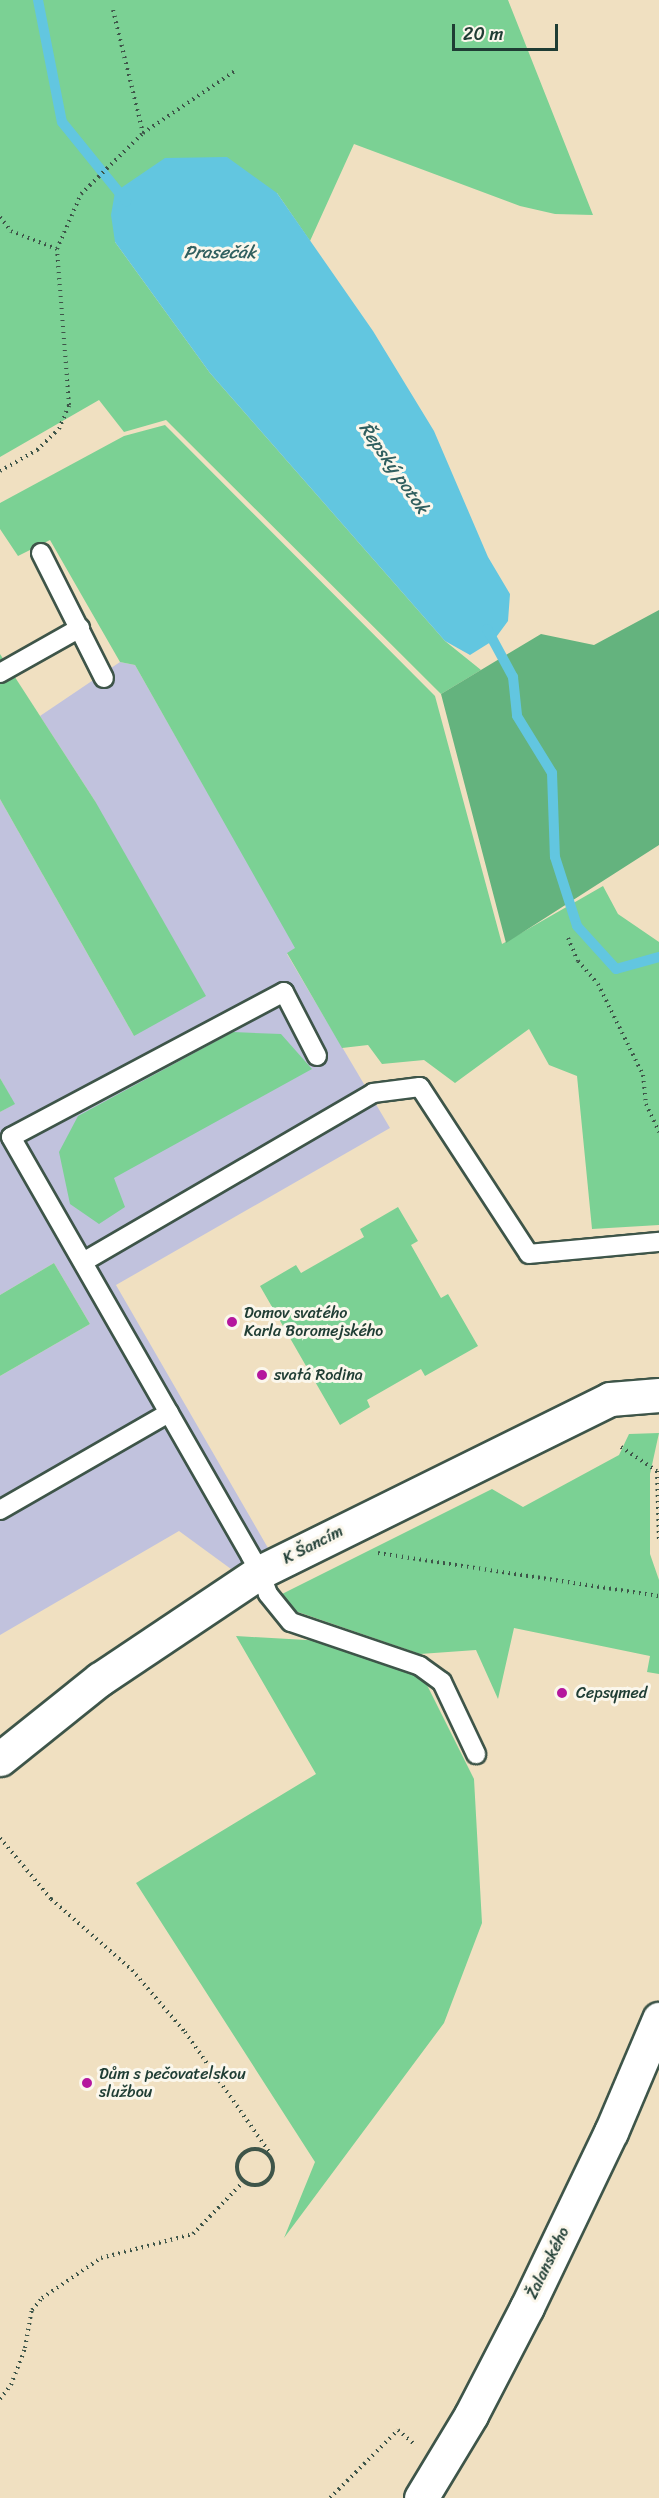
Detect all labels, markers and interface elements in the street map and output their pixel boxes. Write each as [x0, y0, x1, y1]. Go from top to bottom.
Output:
scale bar [455, 12, 562, 50]
text: 20 m [463, 18, 503, 50]
water label: Prasečák [184, 241, 256, 263]
water label: Řepský potok [355, 418, 433, 518]
place label: Domov svatého Karla Boromejského [244, 1303, 383, 1341]
marker: Domov svatého Karla Boromejského [225, 1315, 239, 1329]
place label: svatá Rodina [274, 1365, 363, 1385]
marker: svatá Rodina [255, 1368, 269, 1382]
street label: K Šancím [280, 1522, 346, 1568]
place label: Cepsymed [576, 1683, 647, 1703]
marker: Cepsymed [553, 1684, 571, 1702]
place label: Dům s pečovatelskou službou [99, 2064, 245, 2102]
marker: Dům s pečovatelskou službou [80, 2076, 94, 2090]
street label: Žalanského [522, 2224, 574, 2302]

